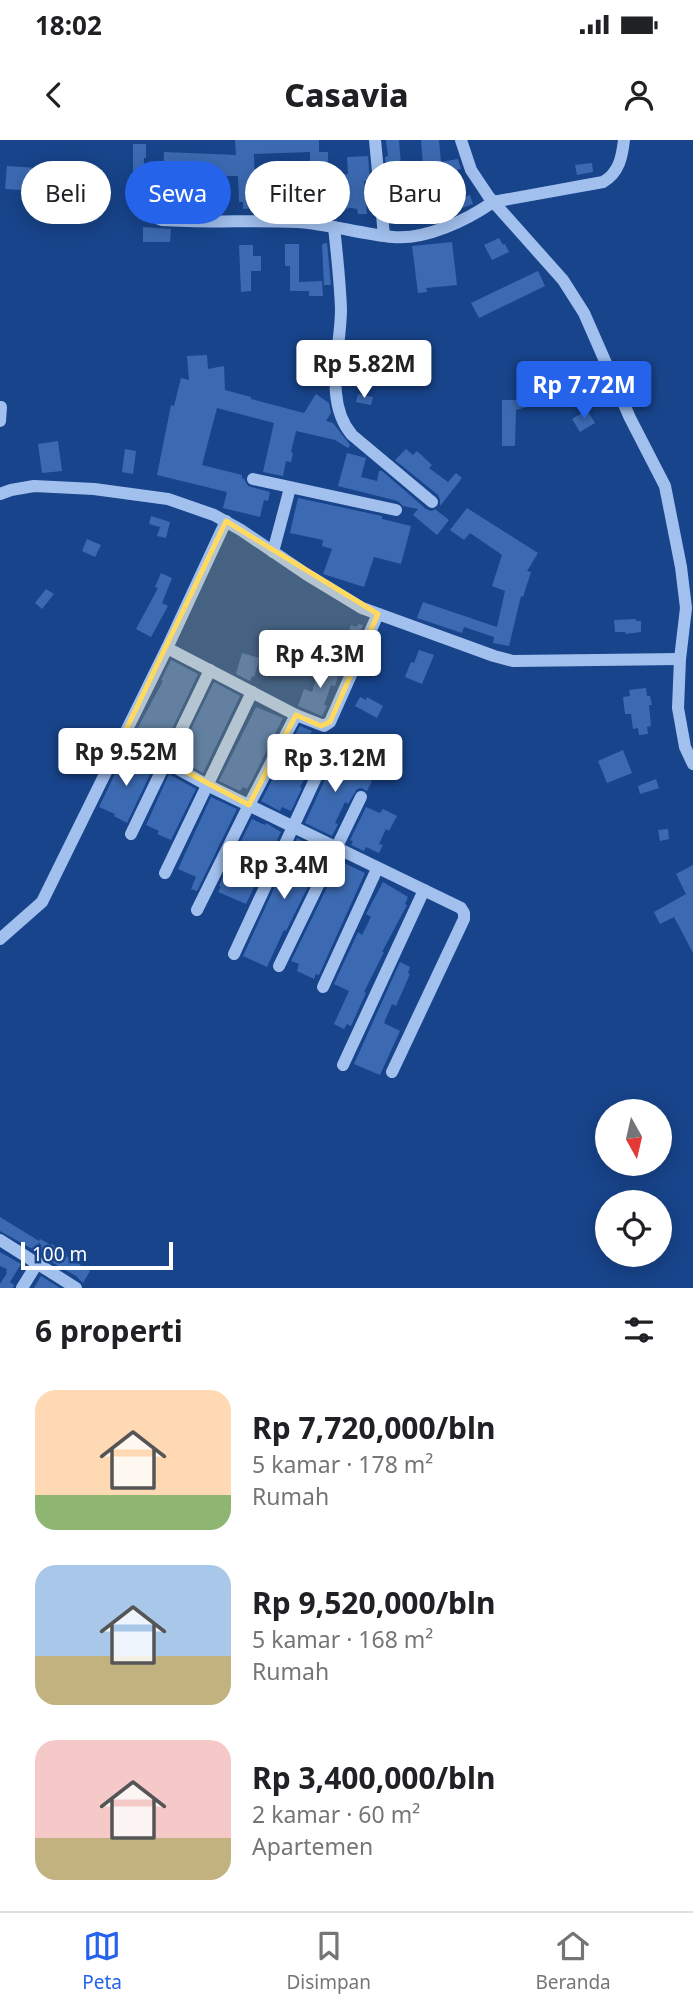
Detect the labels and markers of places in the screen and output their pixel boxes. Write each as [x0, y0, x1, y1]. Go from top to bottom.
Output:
pin: Rp 5.82M [292, 341, 436, 400]
pin: Rp 7.72M [512, 362, 656, 421]
pin: Rp 4.3M [255, 630, 385, 690]
pin: Rp 9.52M [54, 728, 198, 788]
pin: Rp 3.12M [263, 734, 407, 794]
pin: Rp 3.4M [219, 842, 349, 901]

